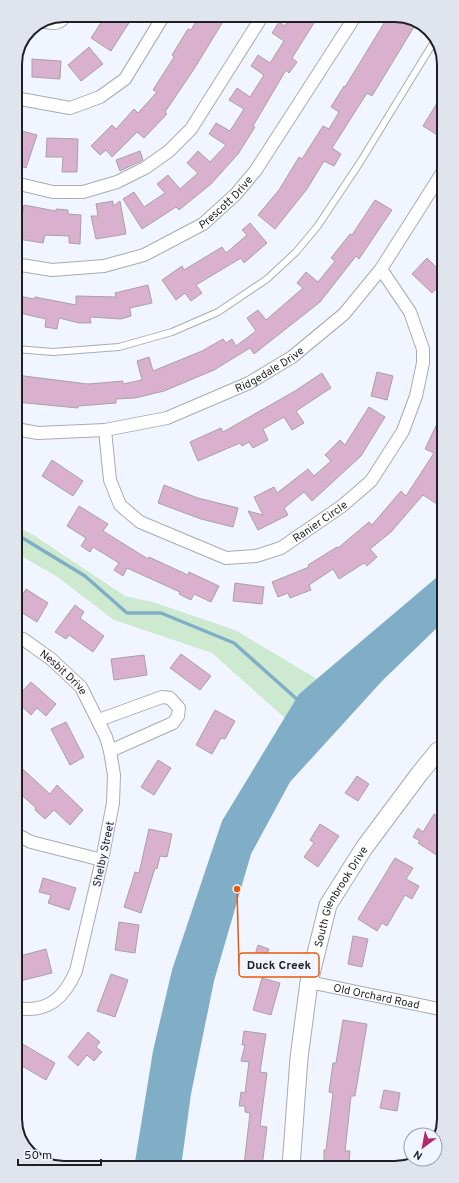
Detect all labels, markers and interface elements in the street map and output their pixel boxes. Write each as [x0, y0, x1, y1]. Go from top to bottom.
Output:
street label: Prescott Drive [197, 173, 256, 233]
street label: Ridgedale Drive [233, 344, 307, 396]
street label: Ranier Circle [290, 498, 351, 546]
street label: Nesbit Drive [37, 647, 90, 697]
street label: Shelby Street [90, 820, 118, 888]
street label: South Glenbrook Drive [312, 844, 371, 949]
callout: Duck Creek [239, 953, 319, 977]
text: Duck Creek [247, 958, 311, 974]
street label: Old Orchard Road [332, 981, 421, 1013]
north arrow [403, 1127, 443, 1167]
scale bar [18, 1141, 101, 1167]
text: N [411, 1147, 425, 1163]
text: 50 m [24, 1148, 52, 1164]

